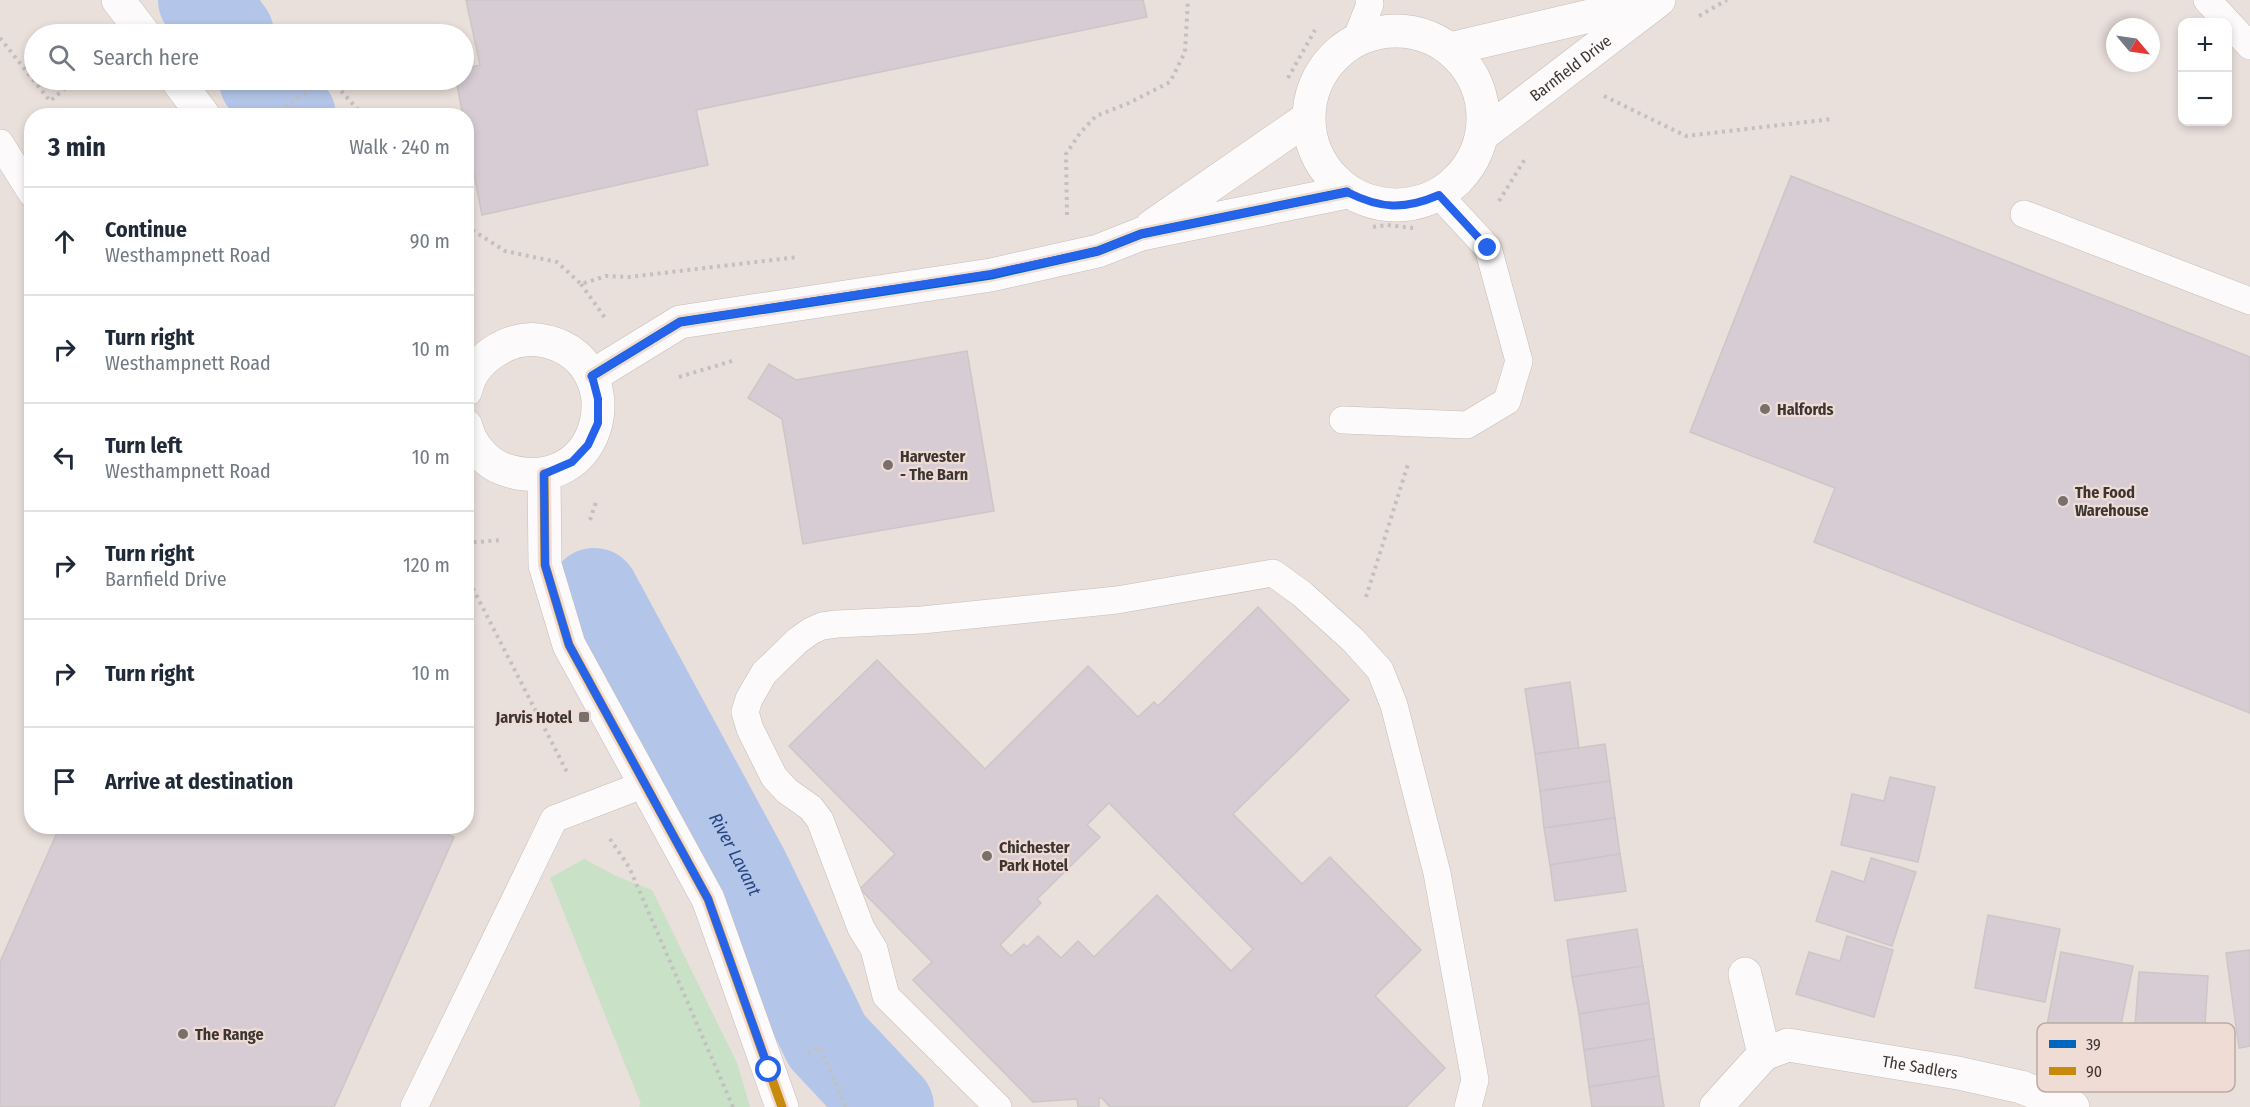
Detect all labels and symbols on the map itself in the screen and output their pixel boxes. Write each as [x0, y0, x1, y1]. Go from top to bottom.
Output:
north arrow [2106, 18, 2160, 72]
street label: Barnfield Drive [1526, 31, 1615, 105]
route end [1474, 234, 1500, 260]
place label: Halfords [1777, 400, 1834, 419]
marker: Halfords [1758, 402, 1772, 416]
place label: Harvester - The Barn [900, 447, 968, 484]
marker: Harvester - The Barn [881, 458, 895, 472]
place label: The Food Warehouse [2075, 483, 2149, 520]
marker: The Food Warehouse [2056, 494, 2070, 508]
place label: Jarvis Hotel [495, 708, 573, 727]
marker: Jarvis Hotel [577, 710, 591, 724]
water label: River Lavant [704, 809, 766, 899]
place label: Chichester Park Hotel [999, 838, 1070, 875]
marker: Chichester Park Hotel [980, 849, 994, 863]
legend [2037, 1023, 2235, 1092]
place label: The Range [195, 1025, 264, 1044]
marker: The Range [176, 1027, 190, 1041]
text: 39 [2086, 1035, 2101, 1054]
street label: The Sadlers [1881, 1051, 1959, 1082]
route start [755, 1056, 781, 1082]
text: 90 [2086, 1062, 2102, 1081]

